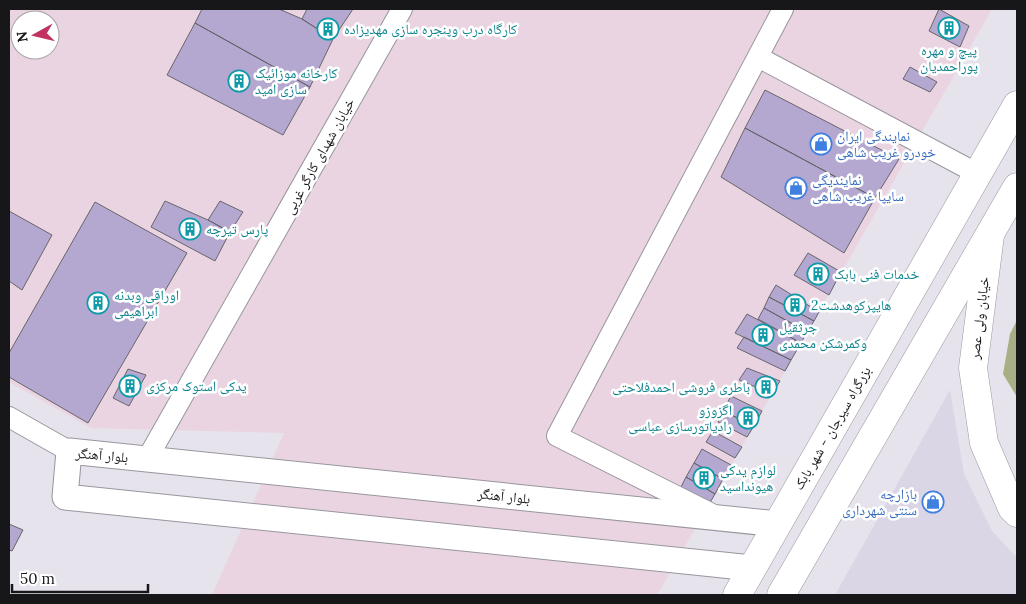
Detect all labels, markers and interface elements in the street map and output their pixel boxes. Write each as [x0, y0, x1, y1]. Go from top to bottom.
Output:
north arrow [10, 10, 60, 60]
building icon: پیچ و مهره پوراحمدیان [937, 16, 961, 40]
building icon: کارگاه درب وپنجره سازی مهدیزاده [316, 17, 340, 41]
place label: کارگاه درب وپنجره سازی مهدیزاده [344, 20, 517, 38]
text: N [12, 30, 32, 43]
place label: پیچ و مهره پوراحمدیان [920, 41, 978, 75]
place label: کارخانه موزائیک سازی امید [255, 64, 338, 98]
building icon: کارخانه موزائیک سازی امید [227, 69, 251, 93]
street label: خیابان شهدای کارگر غربی [280, 95, 358, 217]
place label: نمایندگی ایران خودرو غریب شاهی [837, 127, 936, 161]
shop icon: نمایندگی ایران خودرو غریب شاهی [809, 132, 833, 156]
place label: نمایندیگی سایپا غریب شاهی [812, 171, 904, 205]
shop icon: نمایندیگی سایپا غریب شاهی [784, 176, 808, 200]
building icon: پارس تیرچه [178, 217, 202, 241]
place label: پارس تیرچه [206, 220, 269, 238]
building icon: خدمات فنی بابک [806, 262, 830, 286]
place label: خدمات فنی بابک [834, 265, 919, 283]
street label: خیابان ولی عصر [965, 276, 993, 361]
place label: اوراقی وبدنه ابراهیمی [114, 286, 179, 320]
building icon: اوراقی وبدنه ابراهیمی [86, 291, 110, 315]
building icon: هایپرکوهدشت2 [783, 293, 807, 317]
place label: هایپرکوهدشت2 [811, 296, 891, 314]
place label: جرثقیل وکمرشکن محمدی [779, 318, 867, 352]
building icon: جرثقیل وکمرشکن محمدی [751, 323, 775, 347]
street label: بزرگراه سیرجان - شهر بابک [789, 363, 875, 493]
building icon: یدکی استوک مرکزی [118, 374, 142, 398]
building icon: باطری فروشی احمدفلاحتی [754, 375, 778, 399]
place label: یدکی استوک مرکزی [146, 377, 247, 395]
place label: باطری فروشی احمدفلاحتی [612, 378, 750, 396]
place label: اگزوزو رادیاتورسازی عباسی [628, 401, 732, 435]
building icon: اگزوزو رادیاتورسازی عباسی [736, 406, 760, 430]
street label: بلوار آهنگر [74, 444, 129, 466]
place label: لوازم یدکی هیونداسید [720, 461, 776, 495]
building icon: لوازم یدکی هیونداسید [692, 466, 716, 490]
street label: بلوار آهنگر [476, 484, 531, 508]
place label: بازارچه سنتی شهرداری [842, 485, 917, 519]
shop icon: بازارچه سنتی شهرداری [921, 490, 945, 514]
scale bar [12, 562, 149, 594]
text: 50 m [20, 569, 55, 588]

